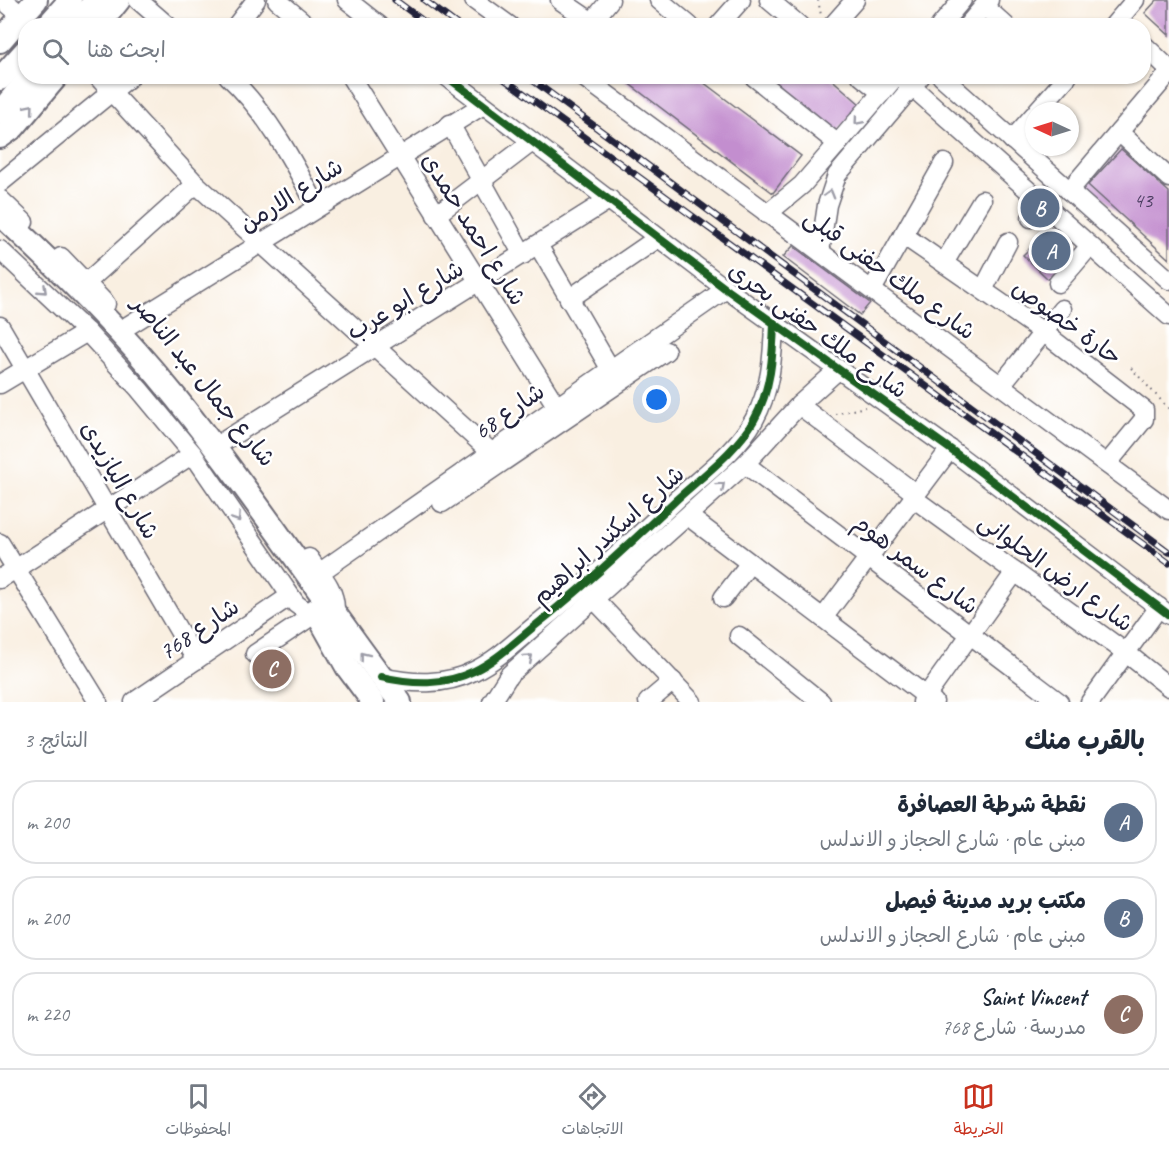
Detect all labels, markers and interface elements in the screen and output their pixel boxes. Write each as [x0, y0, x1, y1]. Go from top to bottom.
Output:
search box [18, 18, 1151, 84]
icon: search [39, 35, 72, 68]
text: ابحث هنا [87, 36, 166, 64]
north arrow [1025, 102, 1079, 156]
one-way arrow [22, 104, 33, 115]
one-way arrow [854, 114, 865, 125]
street label: شارع احمد حمدى [413, 147, 533, 312]
street label: شارع الارمن [233, 151, 350, 240]
pin: B [1020, 186, 1060, 230]
house number: 43 [1134, 187, 1154, 213]
one-way arrow [823, 189, 835, 200]
street label: شارع ملك حفنى قبلى [797, 202, 982, 348]
pin: A [1032, 228, 1070, 274]
street label: شارع ابو عرب [341, 253, 470, 348]
street label: شارع ملك حفنى بحرى [721, 255, 913, 407]
street label: حارة خصوص [1006, 272, 1128, 372]
one-way arrow [36, 283, 46, 294]
street label: شارع جمال عبد الناصر [123, 288, 282, 474]
street label: شارع 68 [468, 376, 551, 448]
your location [642, 385, 671, 414]
street label: شارع اليازيدى [72, 415, 166, 546]
street label: شارع اسكندر ابراهيم [526, 459, 692, 614]
one-way arrow [714, 482, 725, 493]
street label: شارع ارض الحلوانى [972, 506, 1139, 640]
street label: شارع سمر هوم [845, 507, 985, 623]
one-way arrow [230, 511, 241, 522]
street label: شارع 768 [153, 591, 246, 668]
pin: C [252, 646, 292, 692]
one-way arrow [360, 652, 371, 663]
one-way arrow [522, 654, 533, 665]
text: بالقرب منك [1025, 724, 1145, 757]
text: النتائج: 3 [24, 728, 88, 753]
text: نقطة شرطة العصافرة [897, 791, 1086, 819]
text: 200 m [26, 810, 69, 835]
text: A [1118, 810, 1129, 835]
text: مبنى عام · شارع الحجاز و الاندلس [820, 827, 1086, 852]
text: مكتب بريد مدينة فيصل [885, 887, 1086, 915]
text: 200 m [26, 906, 69, 931]
text: B [1118, 906, 1129, 931]
text: مبنى عام · شارع الحجاز و الاندلس [820, 923, 1086, 948]
text: Saint Vincent [981, 984, 1086, 1012]
text: 220 m [26, 1002, 69, 1027]
text: C [1119, 1002, 1128, 1027]
text: مدرسة · شارع 768 [942, 1015, 1086, 1040]
tab: المحفوظات [165, 1080, 231, 1143]
tab: الاتجاهات [562, 1080, 623, 1143]
tab: الخريطة [954, 1080, 1004, 1143]

